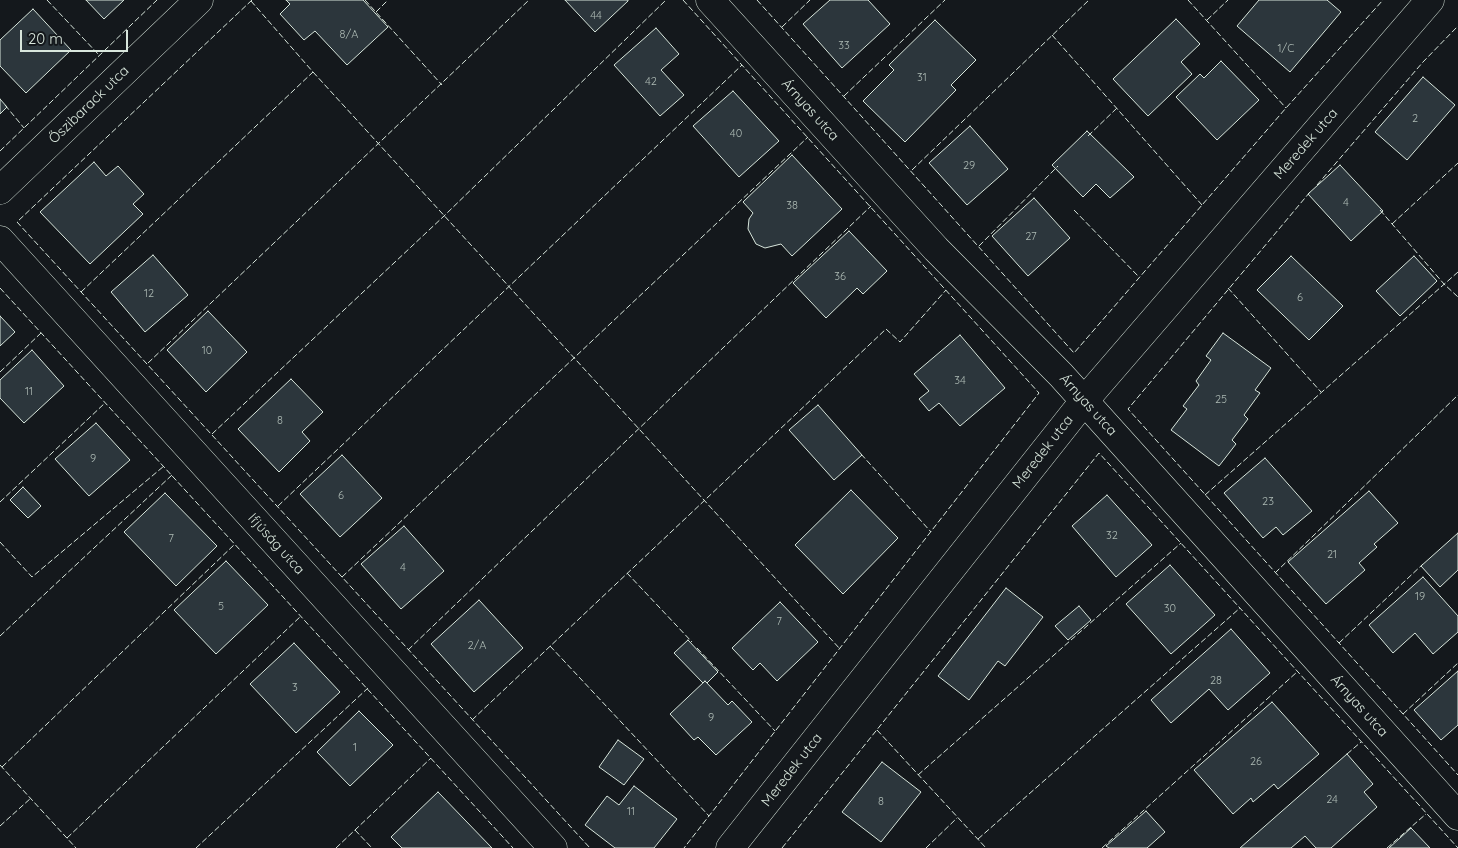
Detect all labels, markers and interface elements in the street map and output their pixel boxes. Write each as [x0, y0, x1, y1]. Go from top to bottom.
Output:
house number: 44 [590, 9, 602, 23]
scale bar [22, 20, 130, 52]
house number: 8/A [340, 28, 358, 42]
text: 20 m [28, 29, 63, 48]
house number: 33 [838, 39, 850, 53]
house number: 1/C [1278, 42, 1294, 56]
street label: Őszibarack utca [46, 63, 132, 147]
house number: 31 [917, 71, 927, 85]
house number: 42 [645, 75, 657, 89]
street label: Árnyas utca [778, 76, 842, 144]
street label: Meredek utca [1271, 105, 1341, 183]
house number: 2 [1412, 112, 1418, 126]
house number: 40 [730, 127, 742, 141]
house number: 29 [963, 159, 975, 173]
house number: 4 [1343, 196, 1349, 210]
house number: 38 [786, 199, 798, 213]
house number: 27 [1025, 230, 1037, 244]
house number: 36 [834, 270, 846, 284]
house number: 12 [144, 287, 154, 301]
house number: 6 [1297, 291, 1303, 305]
house number: 10 [202, 344, 212, 358]
street label: Árnyas utca [1056, 371, 1120, 439]
house number: 34 [954, 374, 966, 388]
house number: 11 [25, 385, 33, 399]
house number: 25 [1215, 393, 1227, 407]
street label: Meredek utca [1009, 412, 1077, 492]
house number: 8 [277, 414, 283, 428]
house number: 9 [90, 452, 96, 466]
house number: 6 [338, 489, 344, 503]
house number: 23 [1262, 495, 1274, 509]
street label: Ifjúság utca [244, 510, 308, 578]
house number: 32 [1106, 529, 1118, 543]
house number: 7 [168, 532, 174, 546]
house number: 21 [1327, 548, 1337, 562]
house number: 4 [400, 561, 406, 575]
house number: 19 [1415, 590, 1425, 604]
house number: 5 [218, 600, 224, 614]
house number: 30 [1164, 602, 1176, 616]
house number: 7 [776, 615, 782, 629]
house number: 2/A [468, 639, 486, 653]
street label: Árnyas utca [1327, 672, 1391, 740]
house number: 28 [1210, 674, 1222, 688]
house number: 3 [292, 681, 298, 695]
house number: 9 [708, 711, 714, 725]
street label: Meredek utca [758, 730, 826, 810]
house number: 1 [353, 741, 357, 755]
house number: 26 [1250, 755, 1262, 769]
house number: 24 [1326, 793, 1338, 807]
house number: 8 [878, 795, 884, 809]
house number: 11 [627, 805, 635, 819]

